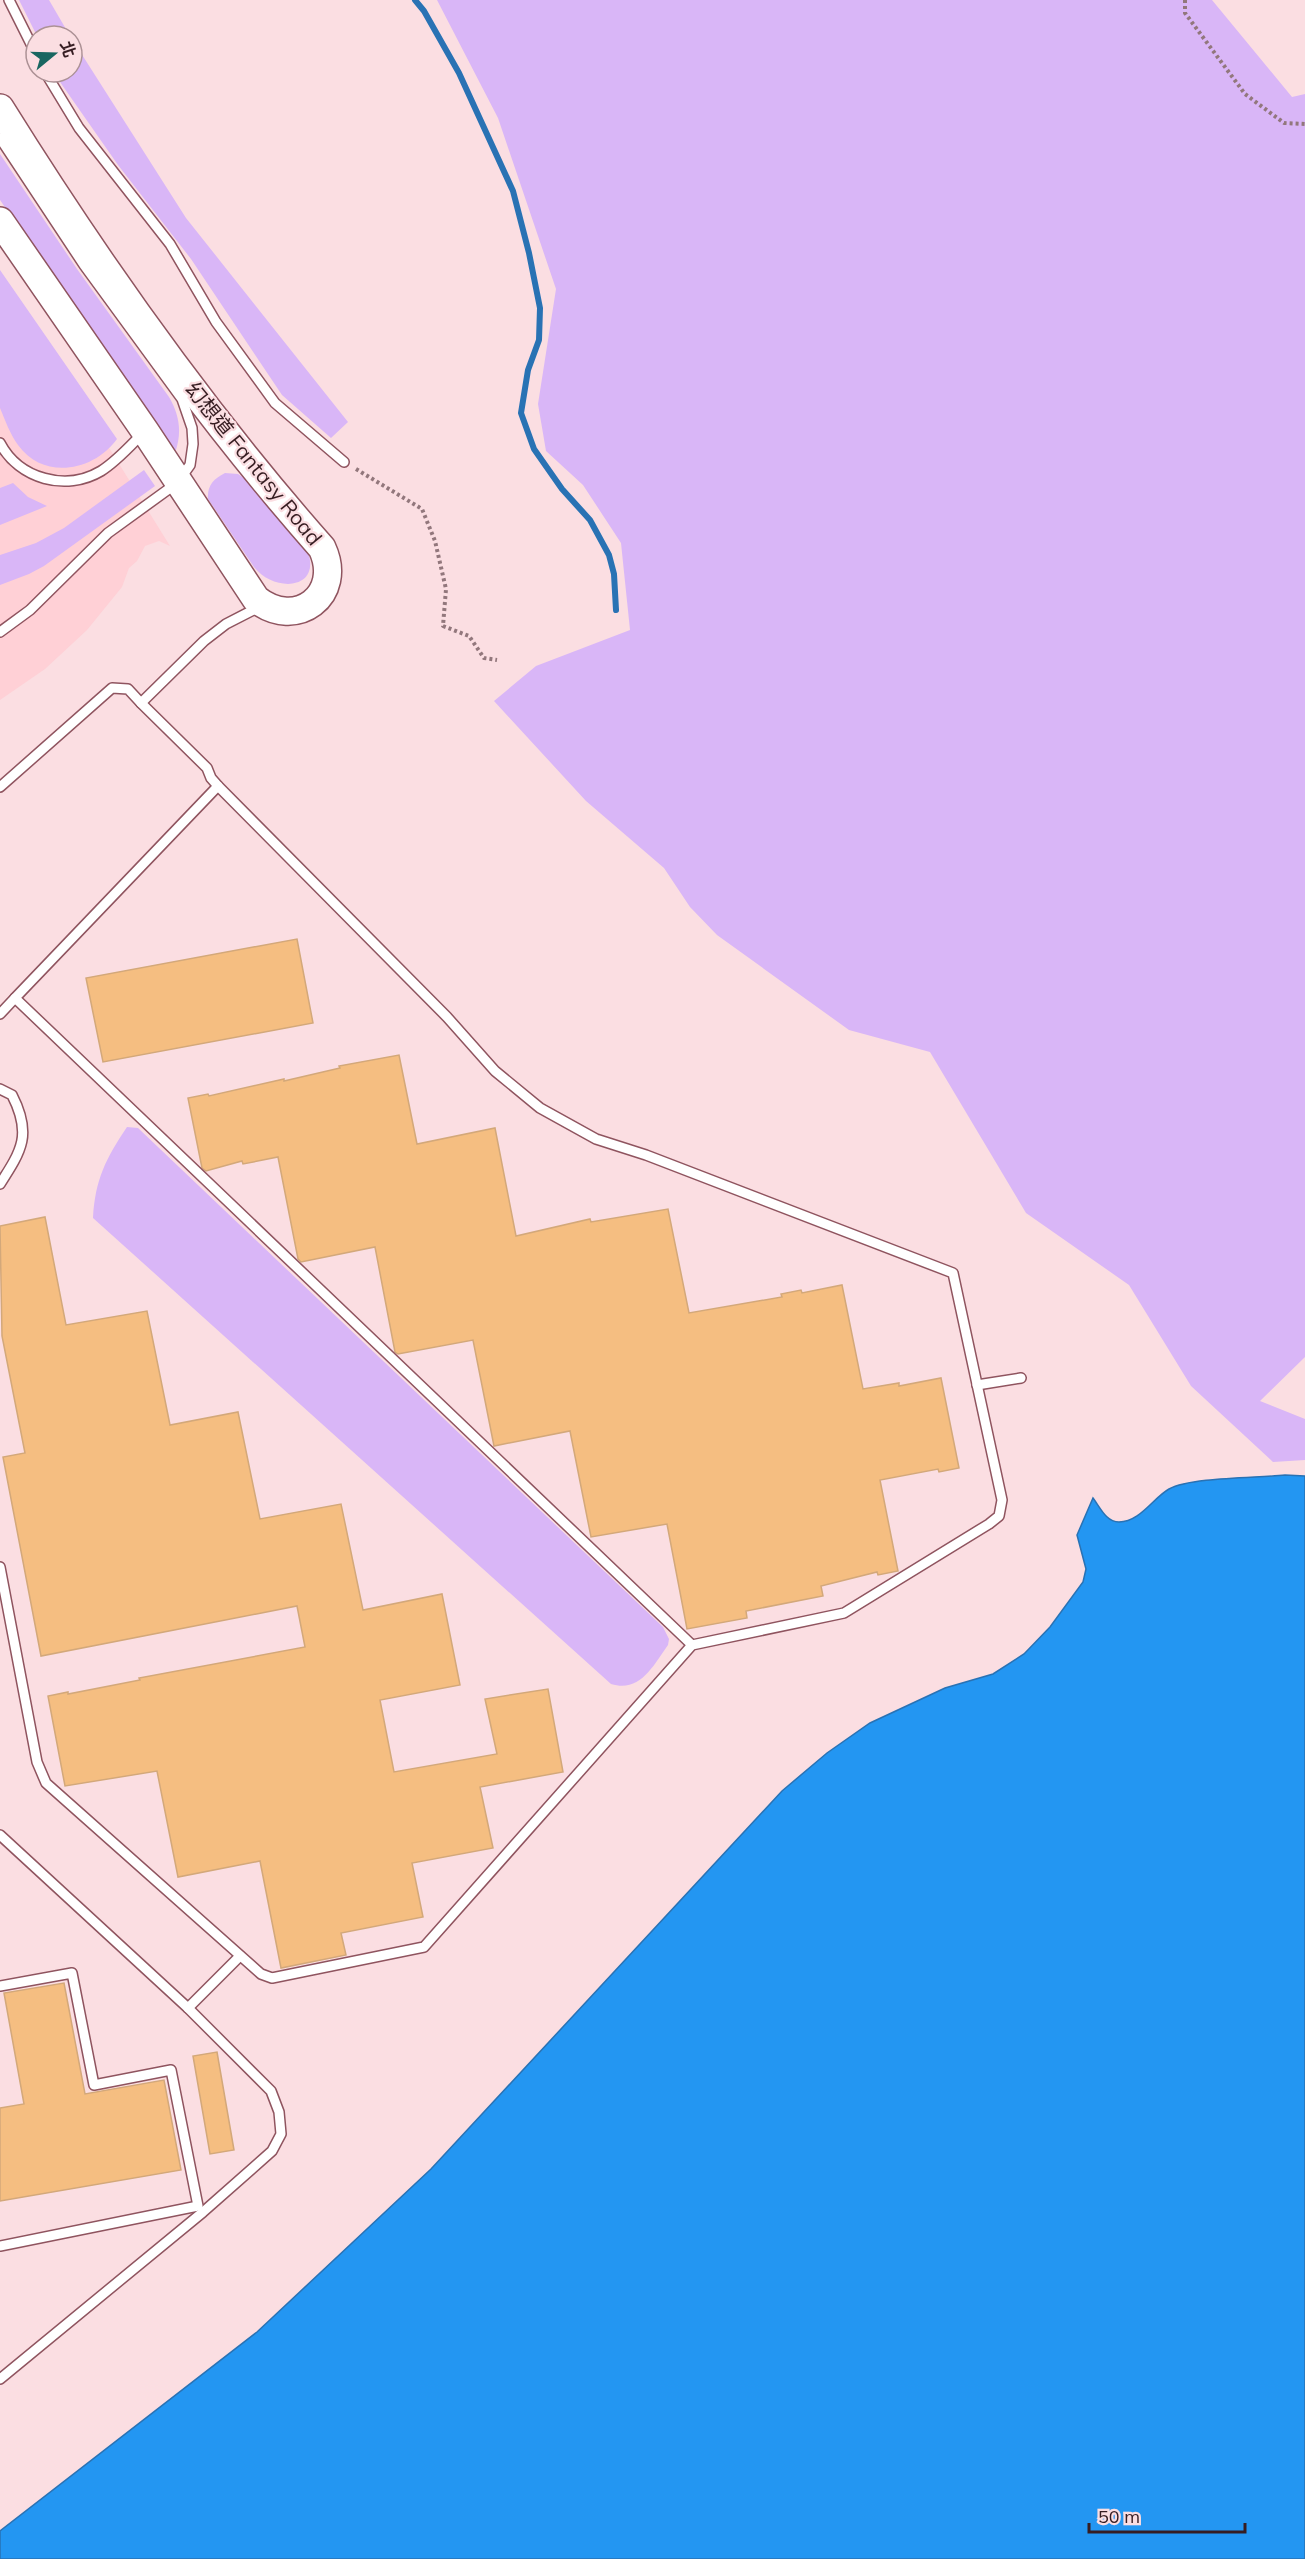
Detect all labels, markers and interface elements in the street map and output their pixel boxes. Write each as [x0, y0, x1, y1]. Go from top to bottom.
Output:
north arrow [24, 24, 84, 84]
text: 北 [56, 38, 80, 60]
street label: 幻想道 Fantasy Road [180, 376, 328, 550]
scale bar [1089, 2496, 1245, 2534]
text: 50 m [1098, 2505, 1140, 2528]

